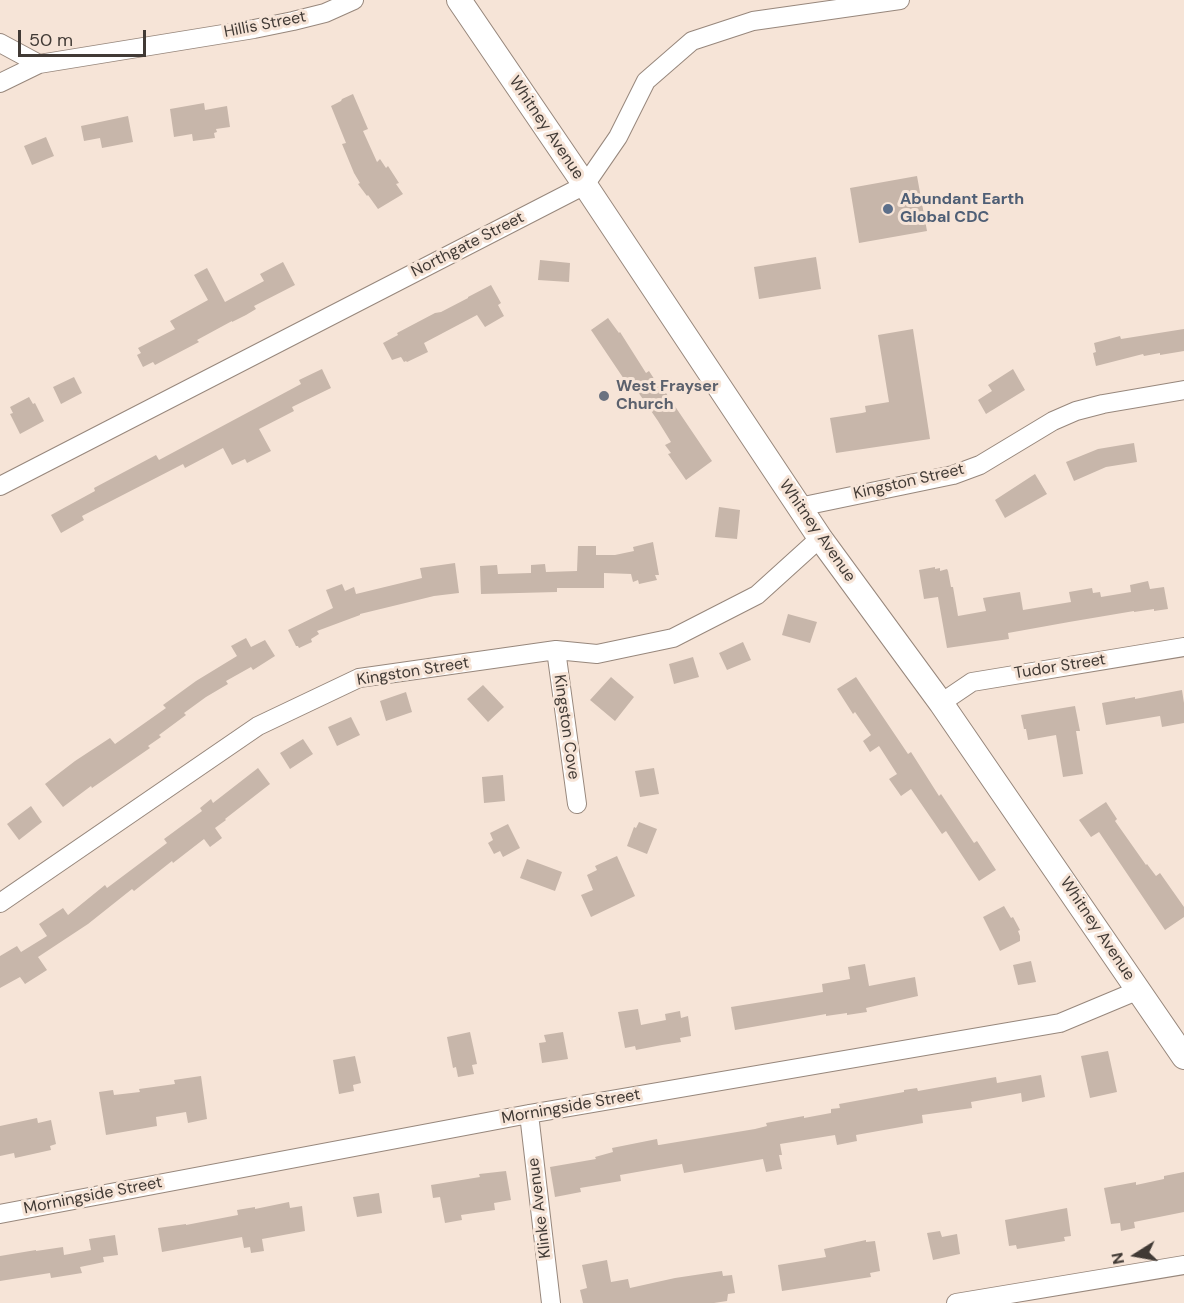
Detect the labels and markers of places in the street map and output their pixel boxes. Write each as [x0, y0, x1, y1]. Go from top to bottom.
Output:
place label: Abundant Earth Global CDC [900, 190, 1024, 228]
marker: Abundant Earth Global CDC [881, 202, 895, 216]
place label: West Frayser Church [616, 377, 719, 415]
marker: West Frayser Church [597, 389, 611, 403]

